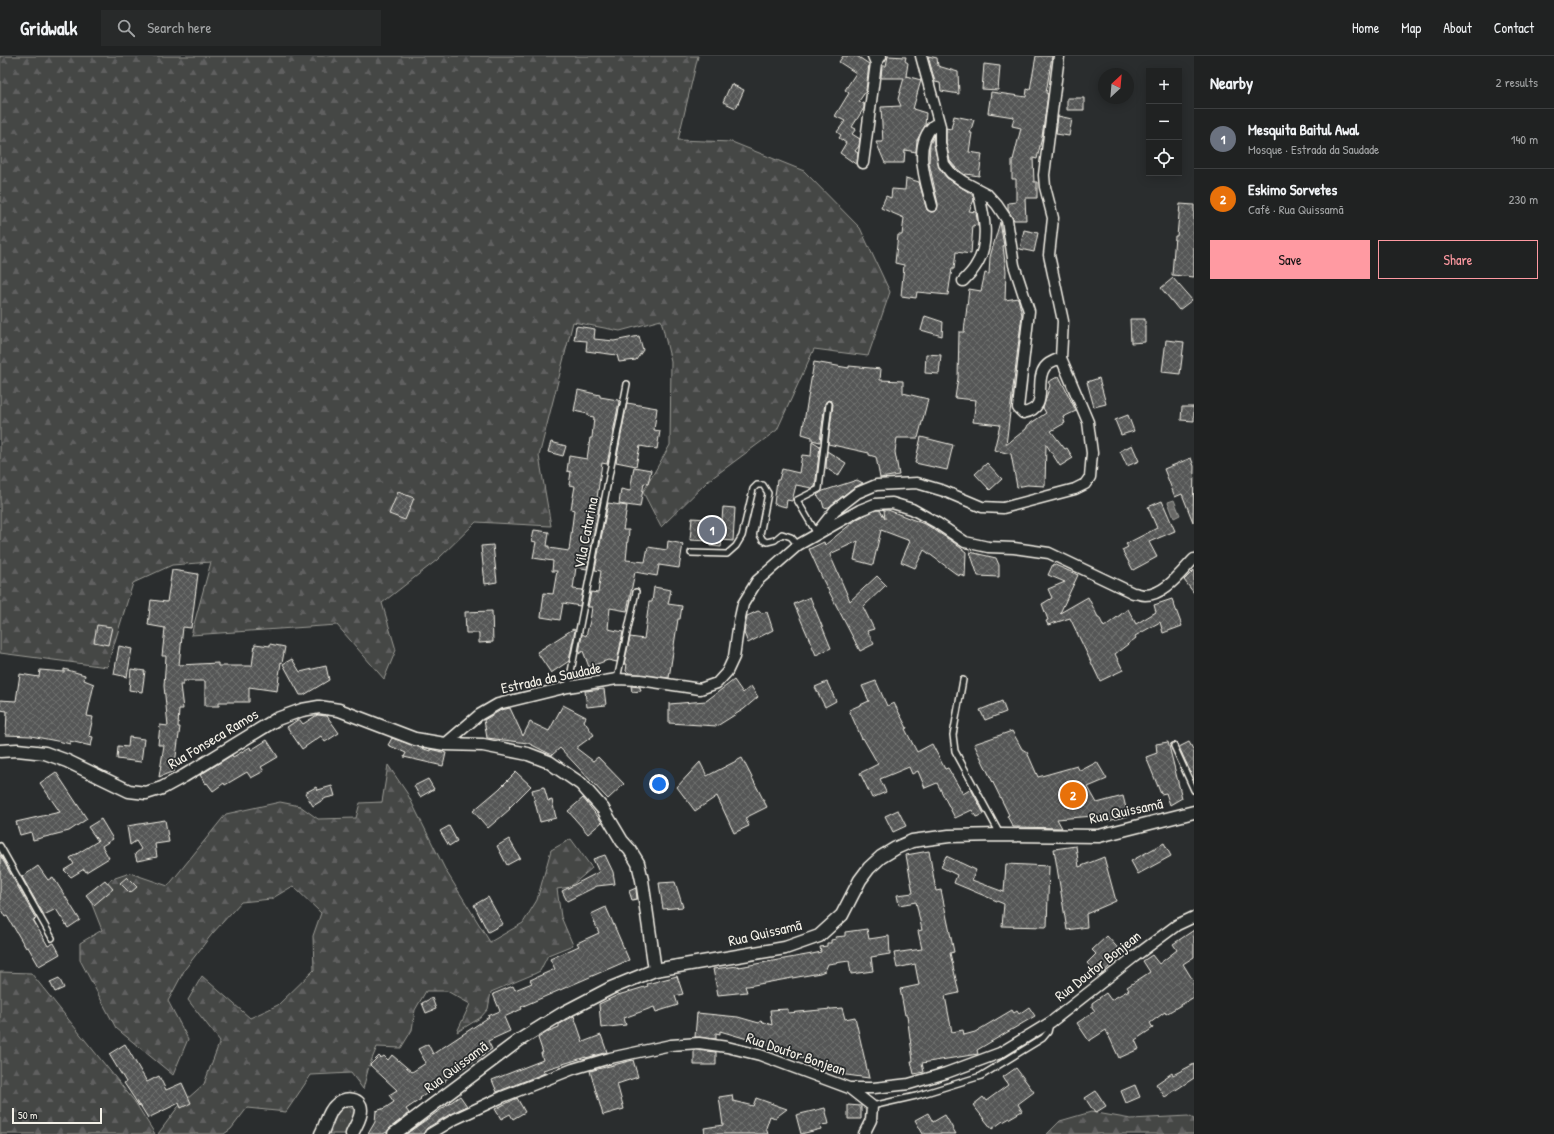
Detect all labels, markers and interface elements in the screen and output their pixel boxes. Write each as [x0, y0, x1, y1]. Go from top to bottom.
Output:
search box [101, 10, 381, 46]
text: Gridwalk [20, 15, 77, 41]
icon: search [115, 17, 137, 39]
text: Search here [147, 17, 211, 38]
text: Home [1352, 18, 1379, 37]
text: Map [1401, 18, 1421, 37]
text: About [1443, 18, 1472, 37]
text: Contact [1494, 18, 1534, 37]
north arrow [1098, 68, 1134, 104]
map controls [1146, 68, 1182, 176]
button: + [1146, 68, 1182, 104]
text: Nearby [1210, 71, 1253, 94]
text: 2 results [1496, 73, 1538, 91]
button: − [1146, 104, 1182, 140]
text: Mesquita Baitul Awal [1248, 119, 1359, 140]
text: 1 [1221, 130, 1225, 148]
text: 140 m [1511, 130, 1538, 148]
button: locate [1146, 140, 1182, 176]
text: Mosque · Estrada da Saudade [1248, 140, 1379, 158]
text: Eskimo Sorvetes [1248, 179, 1337, 200]
text: 2 [1220, 190, 1226, 208]
text: 230 m [1508, 190, 1538, 208]
text: Café · Rua Quissamã [1248, 200, 1344, 218]
button: Save [1210, 240, 1370, 279]
button: Share [1378, 240, 1538, 279]
street label: Vila Catarina [568, 495, 603, 570]
pin: 1 [699, 515, 725, 545]
street label: Estrada da Saudade [499, 657, 603, 698]
street label: Rua Fonseca Ramos [164, 703, 262, 774]
your location [649, 774, 669, 794]
pin: 2 [1060, 780, 1086, 810]
street label: Rua Quissamã [1087, 792, 1165, 829]
street label: Rua Quissamã [726, 914, 804, 951]
street label: Rua Doutor Bonjean [1050, 925, 1145, 1006]
street label: Rua Doutor Bonjean [743, 1027, 849, 1081]
street label: Rua Quissamã [419, 1036, 492, 1098]
scale bar [12, 1106, 102, 1125]
text: 50 m [18, 1108, 38, 1122]

